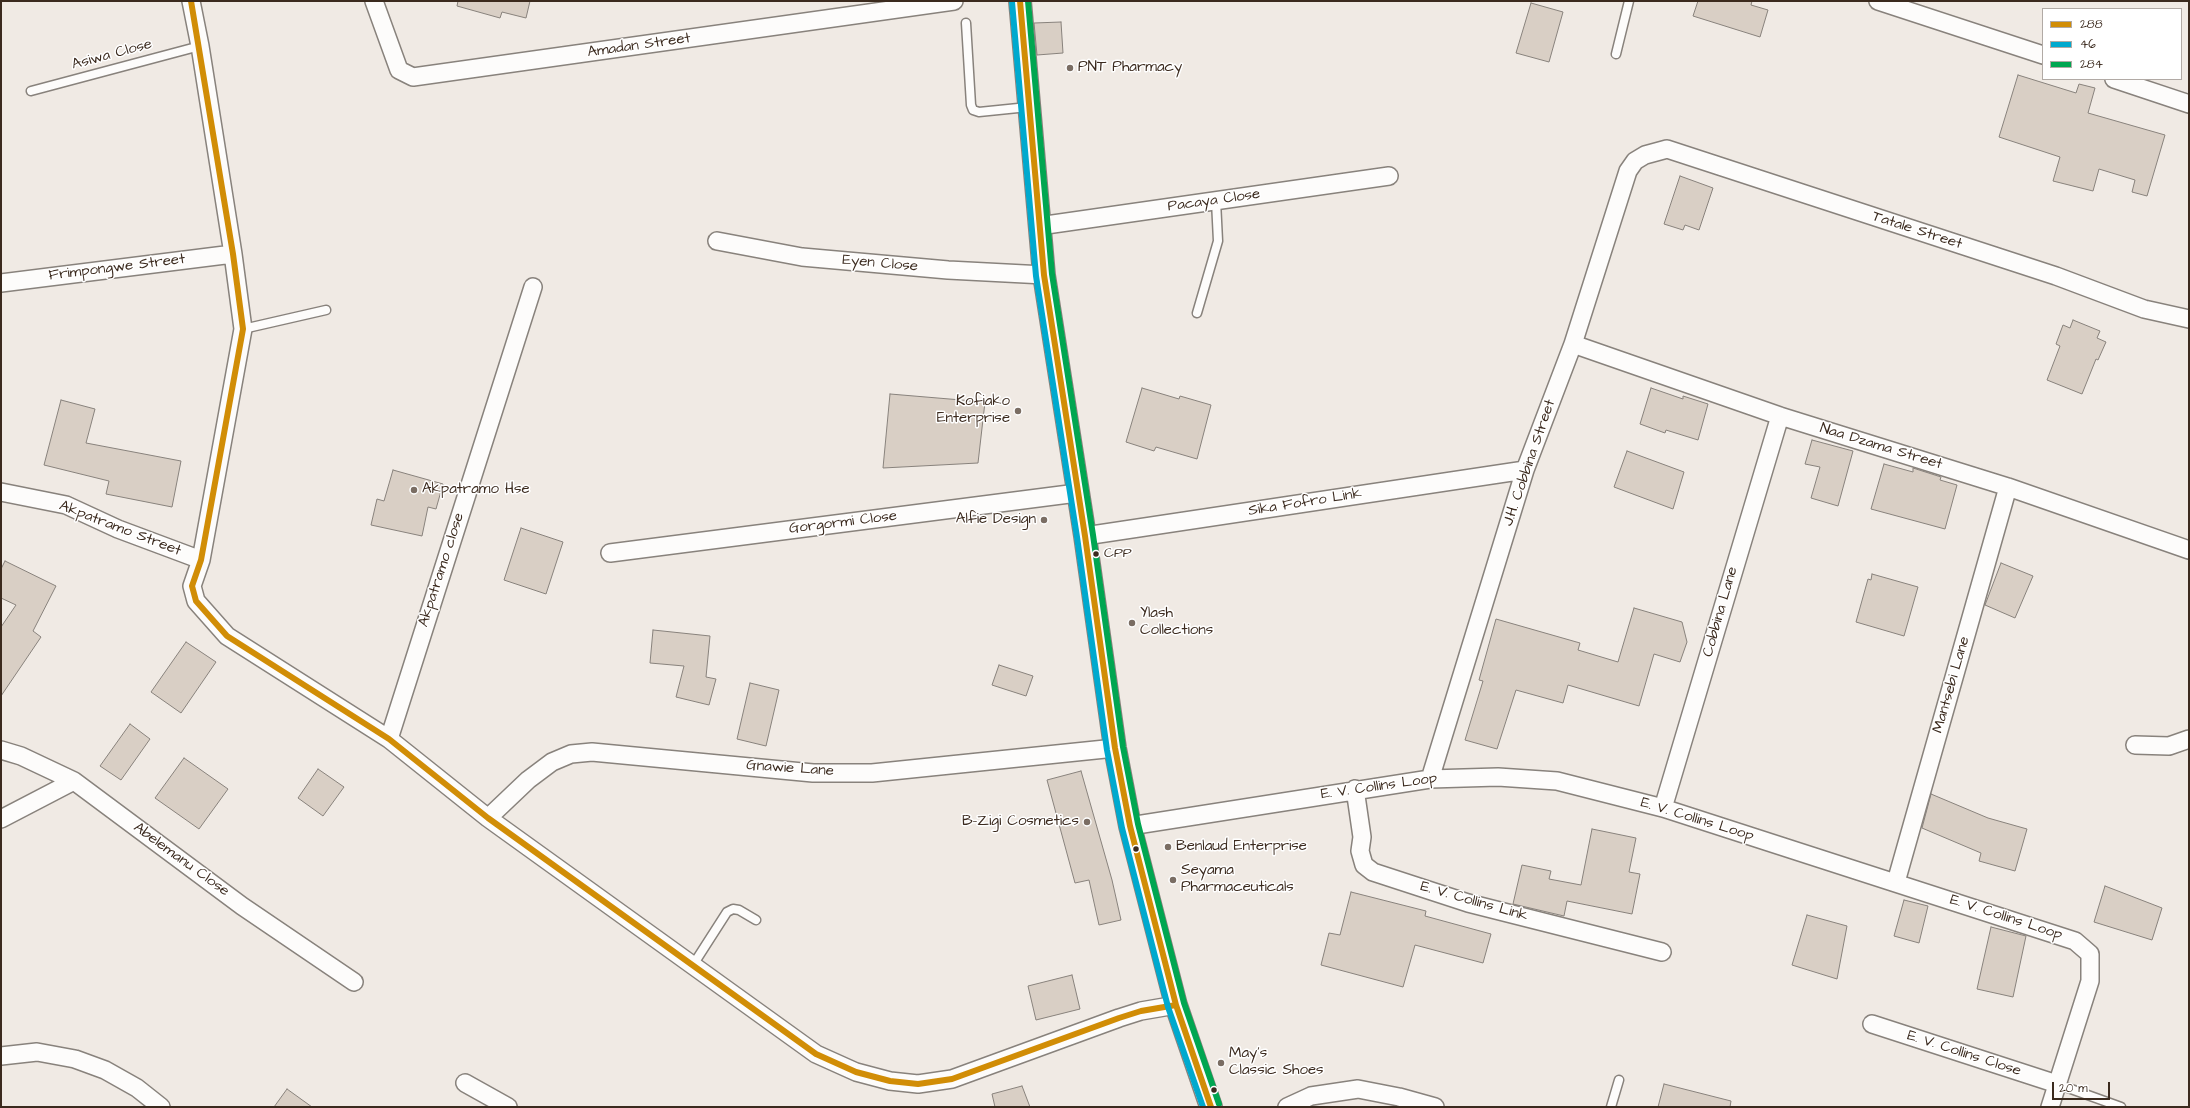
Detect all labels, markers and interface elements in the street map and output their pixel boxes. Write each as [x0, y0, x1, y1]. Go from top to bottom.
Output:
legend [2042, 8, 2182, 80]
text: 288 [2080, 16, 2102, 33]
street label: Amadan Street [586, 30, 692, 62]
street label: Asiwa Close [70, 36, 154, 74]
text: 46 [2080, 36, 2096, 53]
text: 284 [2080, 56, 2103, 73]
place label: PNT Pharmacy [1078, 59, 1182, 77]
marker: PNT Pharmacy [1065, 63, 1075, 73]
street label: Pacaya Close [1167, 186, 1261, 216]
street label: Tatale Street [1870, 208, 1964, 254]
street label: Frimpongwe Street [48, 251, 186, 285]
street label: Eyen Close [841, 252, 919, 276]
place label: Kofiako Enterprise [937, 393, 1010, 428]
street label: J.H. Cobbina Street [1500, 397, 1560, 529]
marker: Kofiako Enterprise [1013, 406, 1023, 416]
street label: Naa Dzama Street [1818, 420, 1944, 474]
place label: Akpatramo Hse [422, 481, 530, 499]
marker: Akpatramo Hse [409, 485, 419, 495]
street label: Sika Fofro Link [1247, 485, 1363, 521]
street label: Akpatramo Street [56, 497, 184, 561]
street label: Gorgormi Close [788, 507, 898, 539]
street label: Akpatramo close [415, 511, 469, 629]
place label: Alfie Design [956, 511, 1036, 529]
marker: Alfie Design [1039, 515, 1049, 525]
place label: CPP [1104, 546, 1132, 562]
marker: CPP [1091, 549, 1101, 559]
street label: Cobbina Lane [1700, 565, 1742, 659]
place label: Ylash Collections [1140, 605, 1213, 640]
marker: Ylash Collections [1127, 618, 1137, 628]
street label: Mantsebi Lane [1930, 635, 1974, 735]
street label: Gnawie Lane [746, 757, 834, 781]
street label: E. V. Collins Loop [1320, 770, 1438, 804]
street label: E. V. Collins Loop [1638, 794, 1756, 846]
place label: B-Zigi Cosmetics [962, 813, 1079, 831]
marker: B-Zigi Cosmetics [1082, 817, 1092, 827]
street label: Abelemanu Close [130, 819, 232, 901]
place label: Benlaud Enterprise [1176, 838, 1307, 856]
marker: Benlaud Enterprise [1163, 842, 1173, 852]
unlabelled marker [1131, 844, 1141, 854]
place label: Seyama Pharmaceuticals [1181, 862, 1294, 897]
marker: Seyama Pharmaceuticals [1168, 875, 1178, 885]
street label: E. V. Collins Link [1418, 878, 1530, 926]
street label: E. V. Collins Loop [1947, 891, 2065, 945]
street label: E. V. Collins Close [1905, 1027, 2023, 1081]
place label: May's Classic Shoes [1229, 1045, 1324, 1080]
marker: May's Classic Shoes [1216, 1058, 1226, 1068]
scale bar [2054, 1074, 2112, 1100]
text: 20 m [2059, 1080, 2088, 1097]
unlabelled marker [1209, 1085, 1219, 1095]

